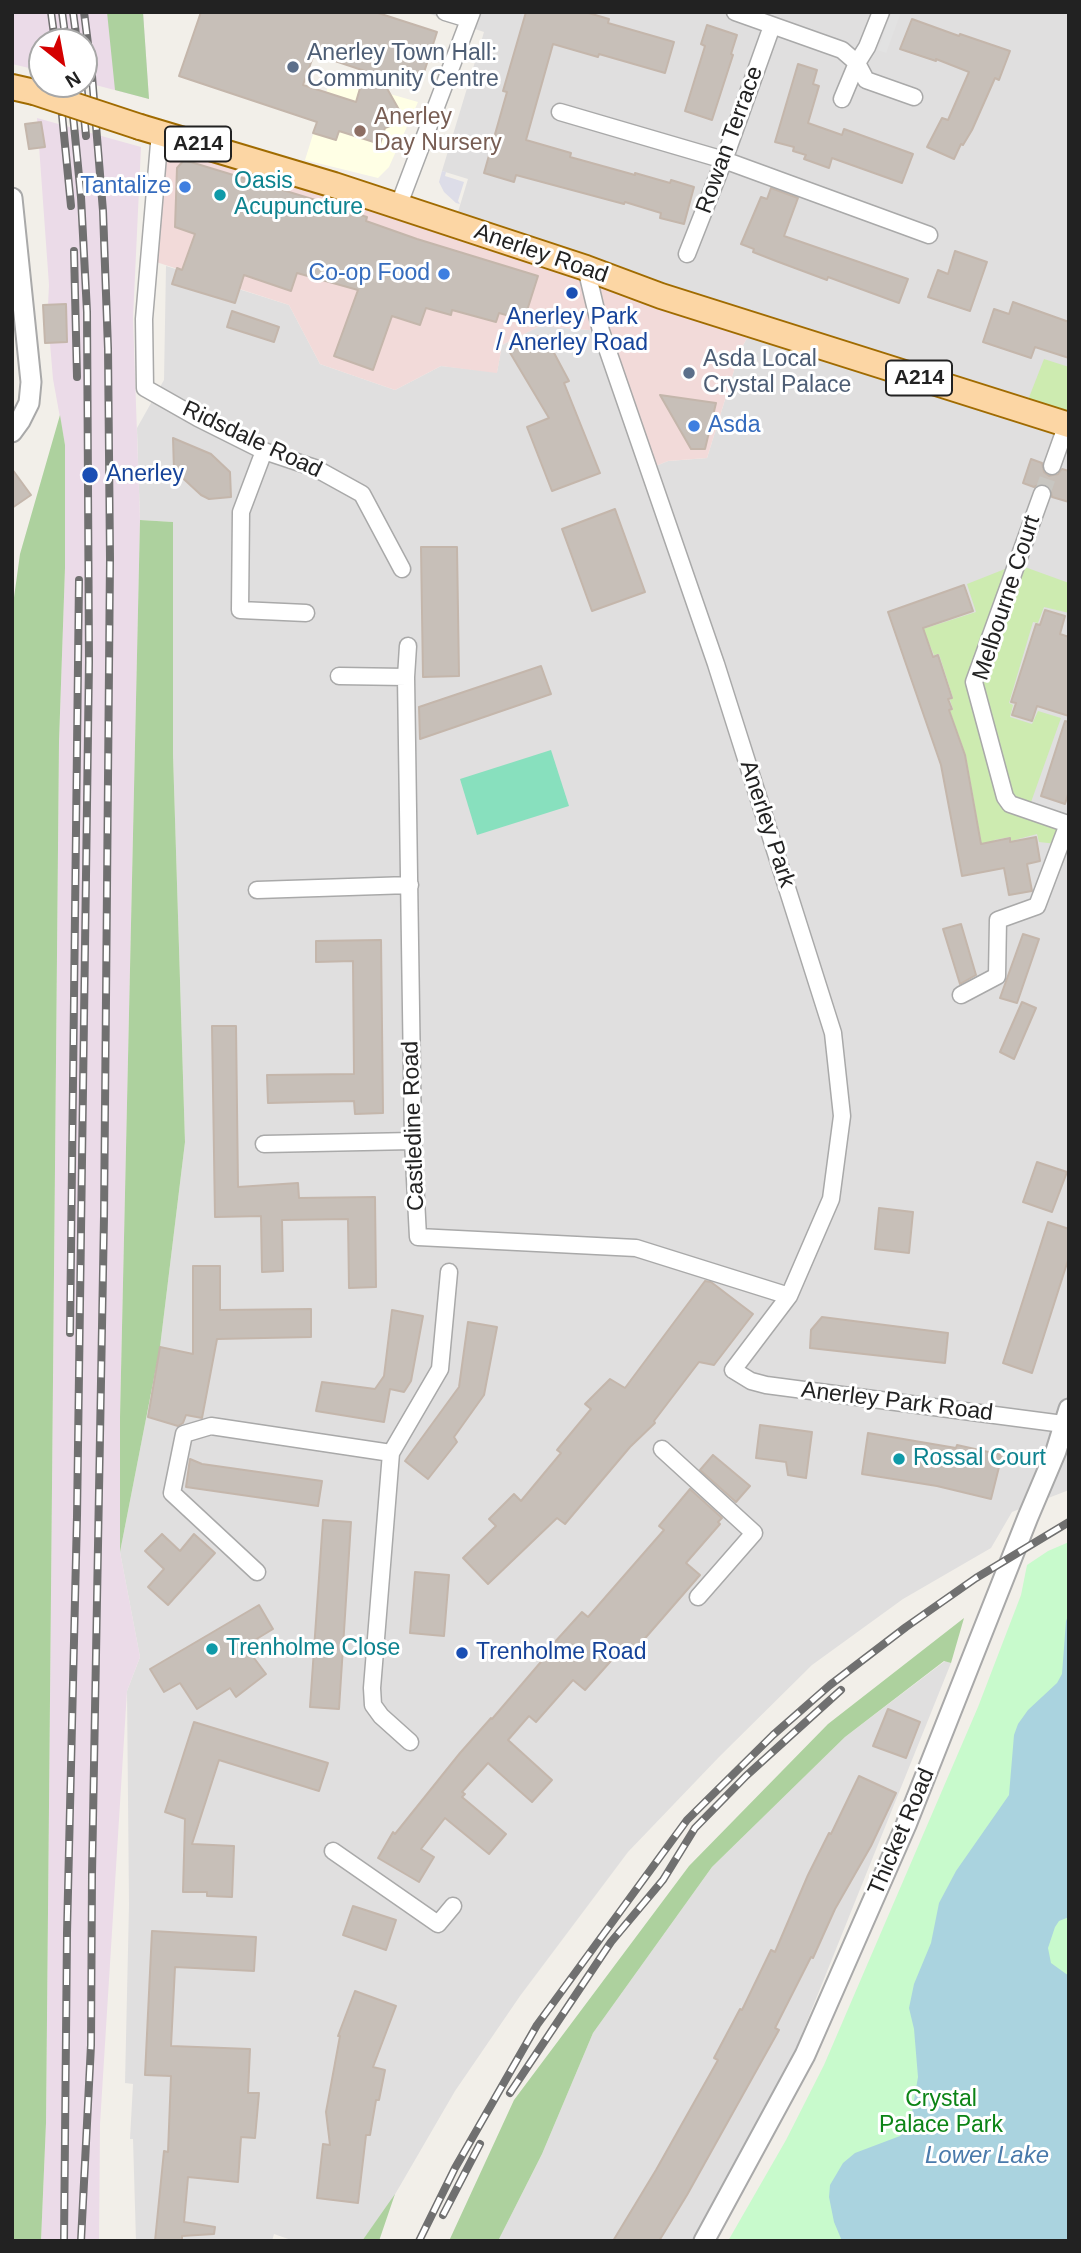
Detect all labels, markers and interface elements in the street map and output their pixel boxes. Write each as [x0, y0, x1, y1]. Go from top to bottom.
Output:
north arrow [28, 28, 98, 98]
place label: Anerley Town Hall: Community Centre [307, 40, 499, 94]
marker: Anerley Town Hall: Community Centre [285, 59, 301, 75]
street label: Rowan Terrace [691, 63, 769, 217]
text: N [62, 67, 84, 92]
place label: Anerley Day Nursery [374, 104, 502, 158]
marker: Anerley Day Nursery [352, 123, 368, 139]
road number: A214 [165, 127, 231, 162]
place label: Oasis Acupuncture [234, 168, 363, 222]
place label: Tantalize [80, 173, 171, 201]
marker: Tantalize [177, 179, 193, 195]
marker: Oasis Acupuncture [212, 187, 228, 203]
street label: Anerley Road [471, 218, 611, 290]
place label: Co-op Food [309, 260, 430, 288]
marker: Co-op Food [436, 266, 452, 282]
marker: Anerley Park / Anerley Road [564, 285, 580, 301]
place label: Anerley Park / Anerley Road [496, 304, 648, 358]
place label: Asda Local Crystal Palace [703, 346, 851, 400]
road number: A214 [886, 360, 952, 396]
marker: Asda Local Crystal Palace [681, 365, 697, 381]
street label: Ridsdale Road [178, 396, 326, 484]
place label: Asda [708, 412, 760, 440]
marker: Asda [686, 418, 702, 434]
place label: Anerley [106, 461, 184, 489]
marker: Anerley [80, 465, 100, 485]
street label: Melbourne Court [967, 512, 1047, 684]
street label: Anerley Park [734, 757, 800, 891]
street label: Castledine Road [397, 1041, 431, 1211]
street label: Anerley Park Road [800, 1377, 994, 1427]
place label: Rossal Court [913, 1445, 1046, 1473]
marker: Rossal Court [891, 1451, 907, 1467]
place label: Trenholme Close [226, 1635, 400, 1663]
place label: Trenholme Road [476, 1639, 646, 1667]
marker: Trenholme Close [204, 1641, 220, 1657]
marker: Trenholme Road [454, 1645, 470, 1661]
street label: Thicket Road [863, 1764, 941, 1900]
park label: Crystal Palace Park [879, 2086, 1003, 2140]
water label: Lower Lake [925, 2142, 1049, 2170]

